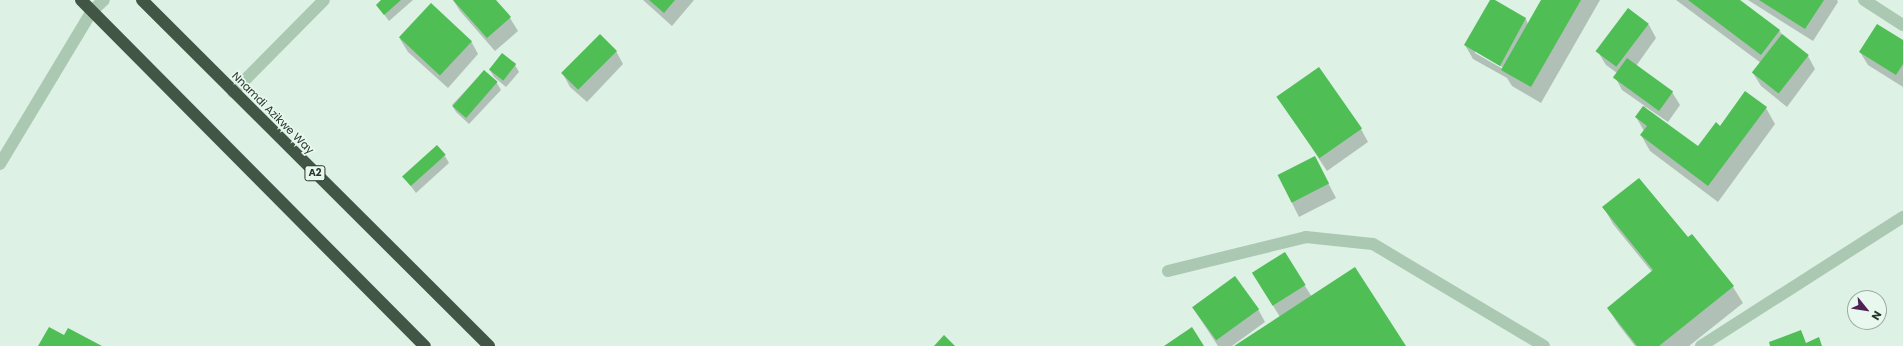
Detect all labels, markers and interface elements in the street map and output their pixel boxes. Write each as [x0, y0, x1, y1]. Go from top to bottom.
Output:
street label: Nnamdi Azikwe Way [229, 69, 317, 157]
road number: A2 [304, 165, 326, 181]
north arrow [1847, 290, 1887, 330]
text: N [1868, 308, 1886, 323]

